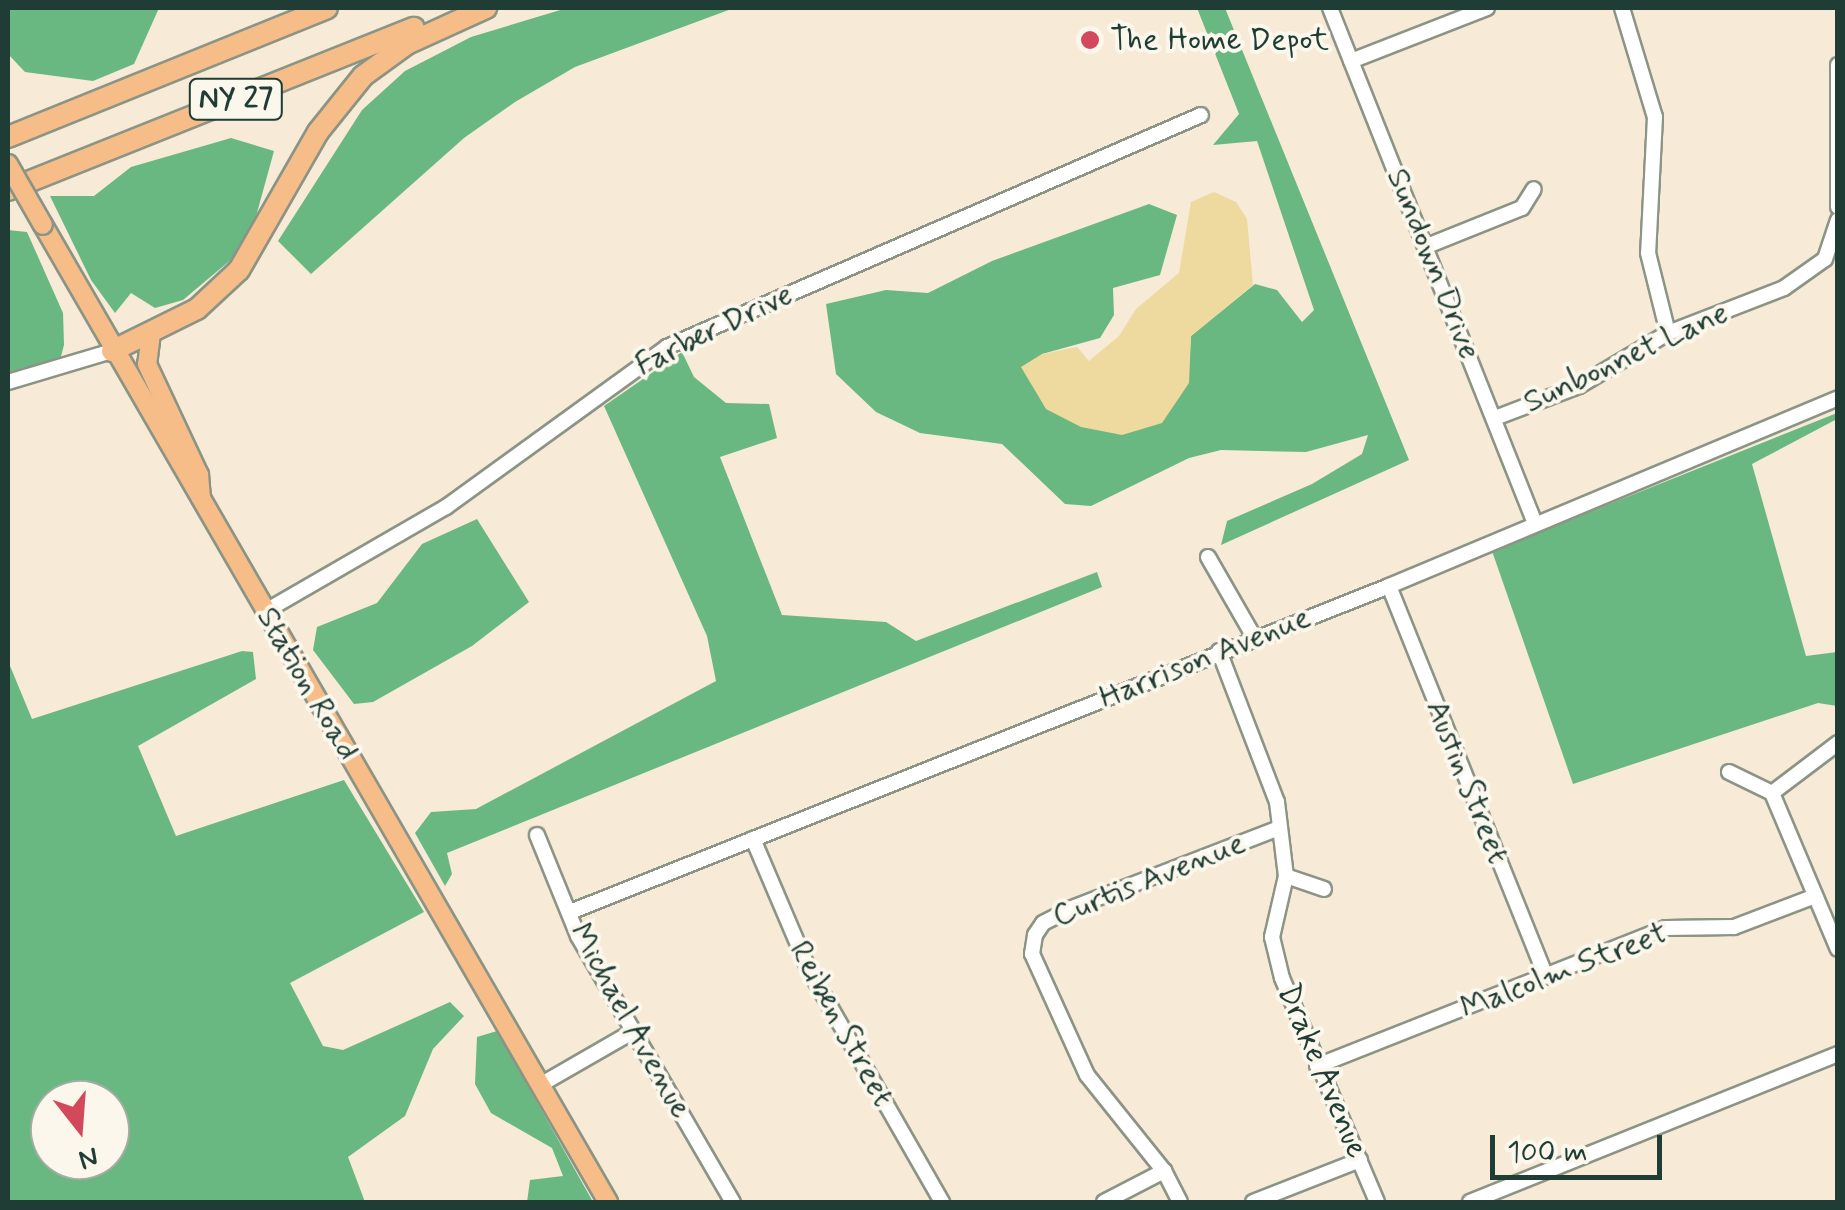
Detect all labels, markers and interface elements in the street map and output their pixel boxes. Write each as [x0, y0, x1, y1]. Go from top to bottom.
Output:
place label: The Home Depot [1110, 21, 1331, 59]
marker: The Home Depot [1079, 29, 1101, 51]
road number: NY 27 [188, 74, 284, 124]
street label: Sundown Drive [1378, 164, 1488, 364]
street label: Farber Drive [630, 276, 798, 384]
street label: Sunbonnet Lane [1518, 294, 1734, 422]
street label: Harrison Avenue [1093, 598, 1317, 718]
street label: Station Road [249, 602, 365, 766]
street label: Austin Street [1416, 692, 1518, 872]
street label: Curtis Avenue [1051, 826, 1247, 934]
street label: Malcolm Street [1456, 914, 1672, 1028]
street label: Michael Avenue [561, 918, 699, 1124]
street label: Reiben Street [779, 932, 903, 1116]
street label: Drake Avenue [1267, 976, 1377, 1166]
north arrow [30, 1080, 130, 1180]
scale bar [1495, 1115, 1668, 1177]
text: 100 m [1507, 1133, 1588, 1172]
text: N [74, 1137, 103, 1178]

